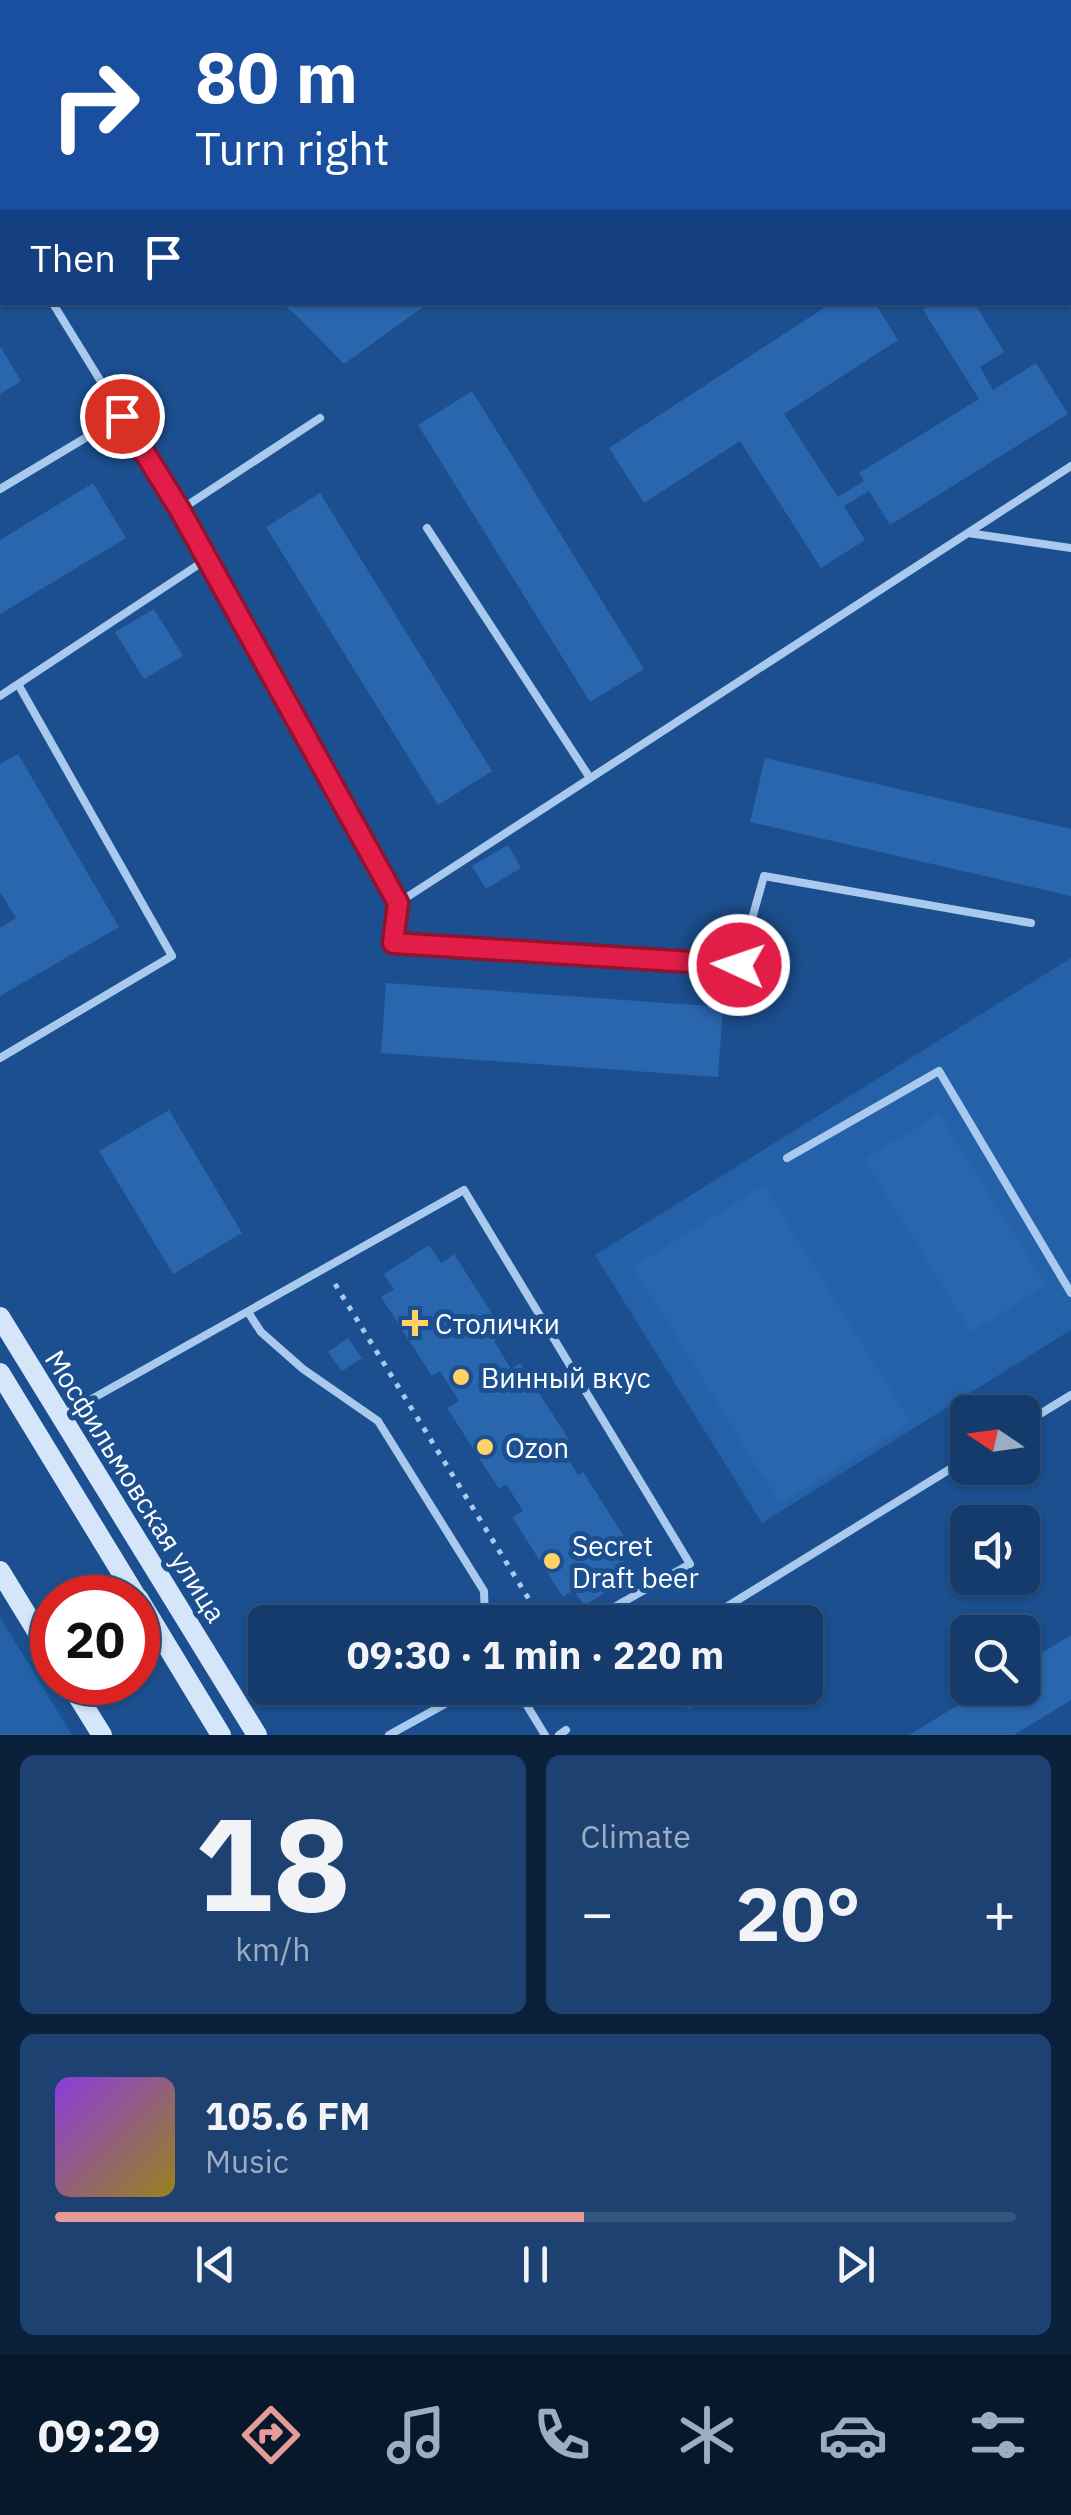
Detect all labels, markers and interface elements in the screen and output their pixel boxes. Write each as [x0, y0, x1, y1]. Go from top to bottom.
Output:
text: 80 m [195, 31, 358, 122]
icon: right [30, 40, 160, 170]
text: Turn right [195, 119, 390, 177]
icon: arrive [136, 230, 191, 285]
text: Then [30, 233, 116, 282]
pin [80, 374, 165, 459]
icon: arrive [95, 389, 150, 444]
position arrow [687, 913, 791, 1017]
place label: Столички [435, 1305, 560, 1342]
marker: Столички [404, 1312, 426, 1334]
street label: Мосфильмовская улица [37, 1343, 235, 1629]
place label: Винный вкус [481, 1359, 651, 1396]
marker: Винный вкус [450, 1366, 472, 1388]
north arrow [950, 1395, 1040, 1485]
map controls [950, 1395, 1040, 1705]
place label: Ozon [505, 1429, 569, 1466]
marker: Ozon [474, 1436, 496, 1458]
button: sound [950, 1505, 1040, 1595]
place label: Secret Draft beer [572, 1527, 699, 1596]
marker: Secret Draft beer [541, 1550, 563, 1572]
speed limit sign: 20 [30, 1575, 160, 1705]
button: search [950, 1615, 1040, 1705]
text: 09:30 · 1 min · 220 m [347, 1630, 724, 1679]
text: 18 [195, 1778, 351, 1947]
text: Climate [581, 1815, 691, 1857]
text: 20° [736, 1864, 861, 1962]
text: − [581, 1877, 614, 1948]
text: + [983, 1877, 1016, 1948]
text: km/h [235, 1928, 310, 1970]
text: 105.6 FM [205, 2091, 370, 2140]
text: Music [205, 2140, 289, 2182]
icon: previous [188, 2237, 243, 2292]
icon: pause [508, 2237, 563, 2292]
icon: next [828, 2237, 883, 2292]
icon: directions [236, 2400, 306, 2470]
icon: music [381, 2400, 451, 2470]
icon: phone [527, 2400, 597, 2470]
icon: climate [672, 2400, 742, 2470]
icon: car [818, 2400, 888, 2470]
icon: filters [963, 2400, 1033, 2470]
text: 09:29 [38, 2406, 161, 2464]

